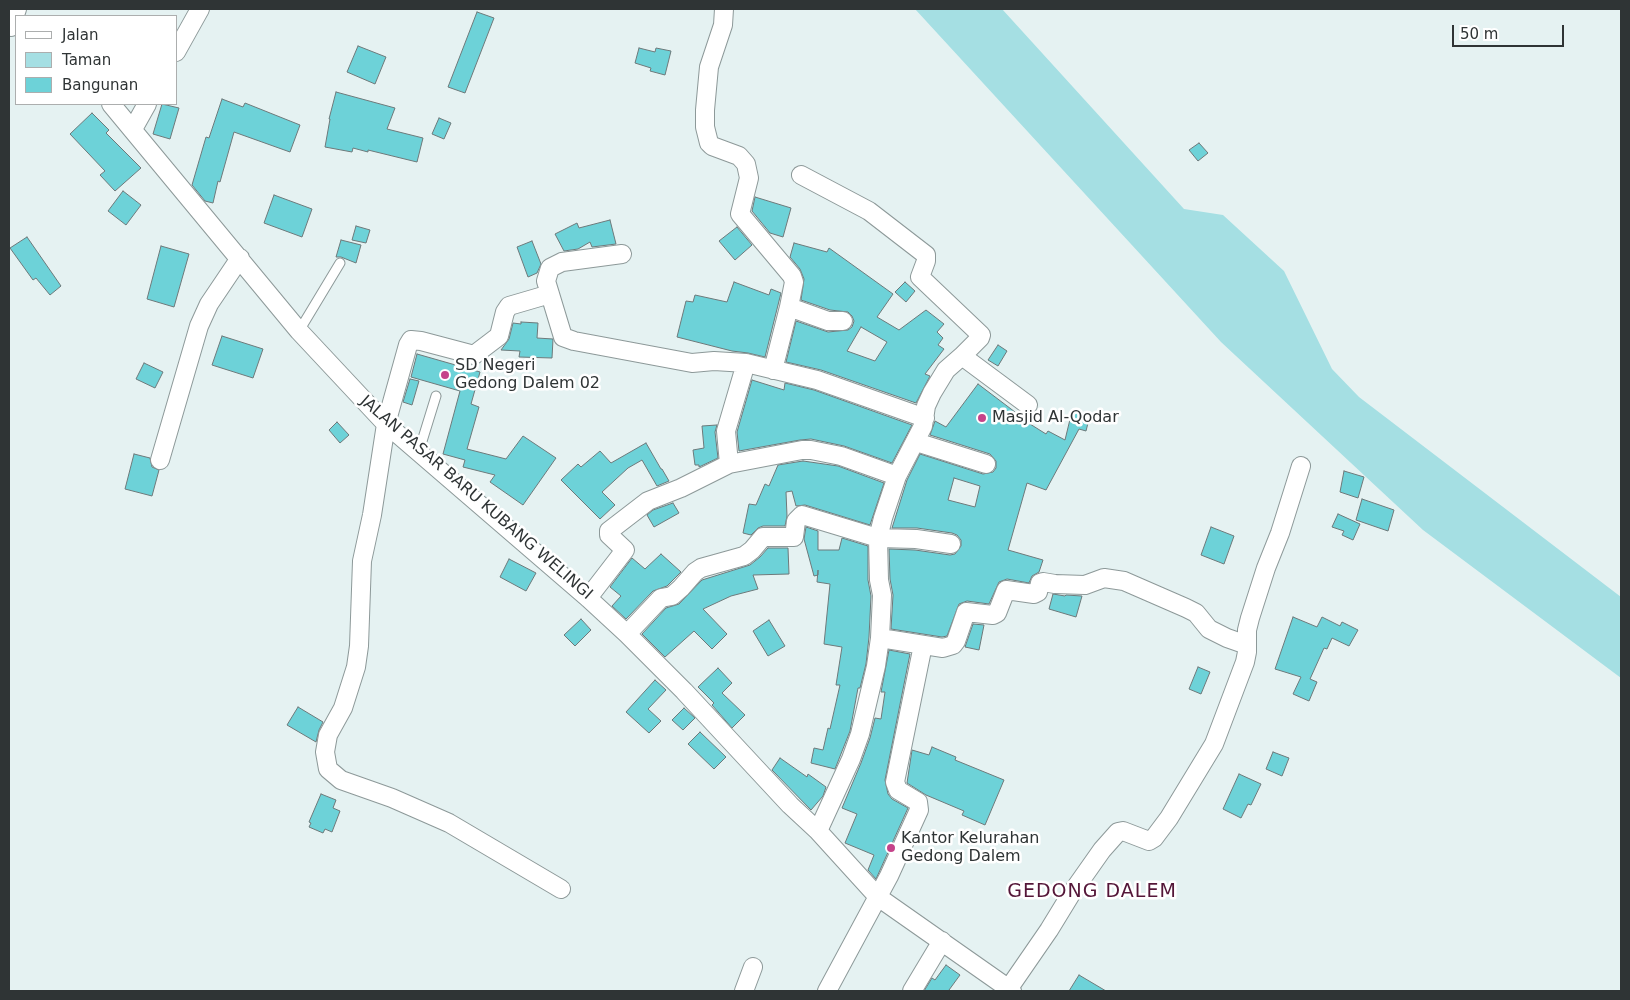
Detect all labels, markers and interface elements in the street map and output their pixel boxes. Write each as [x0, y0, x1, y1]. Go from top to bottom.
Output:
legend [15, 15, 178, 105]
scale bar [1455, 15, 1568, 47]
text: 50 m [1460, 25, 1498, 43]
text: Jalan [62, 26, 98, 44]
text: Taman [62, 51, 111, 69]
text: Bangunan [62, 76, 138, 94]
place label: SD Negeri Gedong Dalem 02 [455, 356, 600, 394]
marker: SD Negeri Gedong Dalem 02 [439, 369, 451, 381]
street label: JALAN PASAR BARU KUBANG WELINGI [356, 392, 596, 604]
place label: Masjid Al-Qodar [992, 408, 1119, 428]
marker: Masjid Al-Qodar [976, 412, 988, 424]
place label: Kantor Kelurahan Gedong Dalem [901, 829, 1039, 867]
marker: Kantor Kelurahan Gedong Dalem [885, 842, 897, 854]
district label: GEDONG DALEM [1006, 881, 1178, 903]

